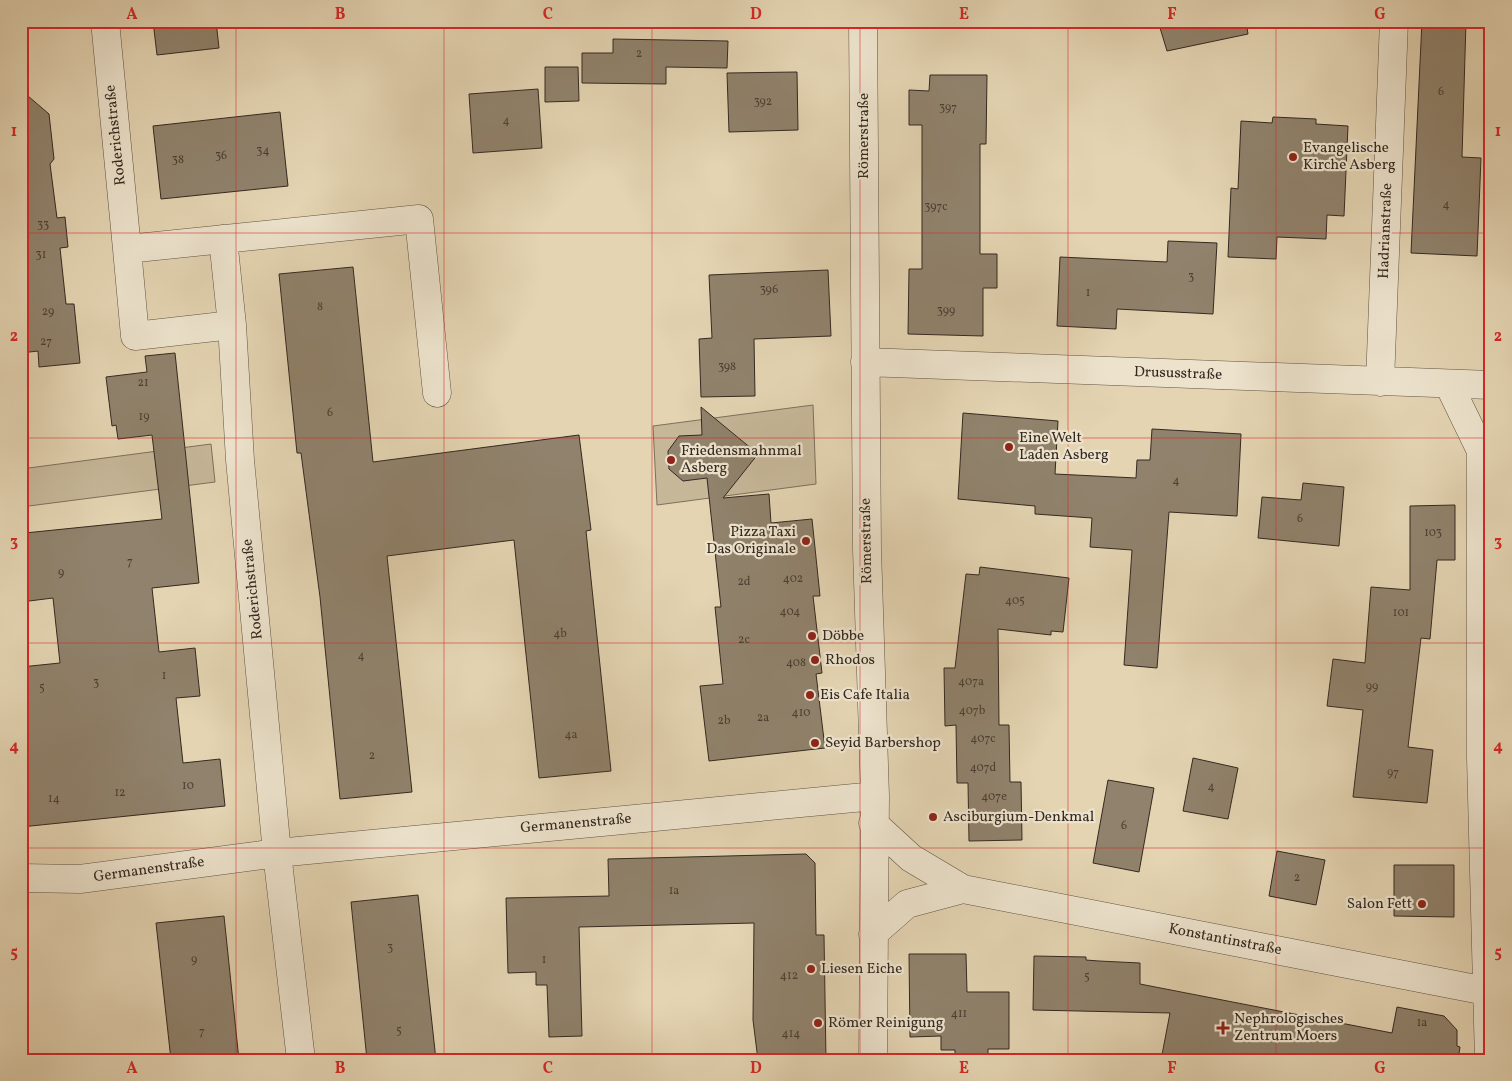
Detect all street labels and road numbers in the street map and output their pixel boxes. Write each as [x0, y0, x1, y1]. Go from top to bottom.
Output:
street label: Roderichstraße [100, 84, 132, 186]
street label: Römerstraße [854, 93, 875, 179]
street label: Hadrianstraße [1374, 183, 1398, 279]
street label: Drususstraße [1133, 362, 1223, 386]
street label: Römerstraße [856, 498, 878, 584]
street label: Roderichstraße [237, 538, 269, 640]
street label: Germanenstraße [519, 809, 633, 839]
street label: Germanenstraße [92, 852, 206, 888]
street label: Konstantinstraße [1167, 919, 1283, 961]

